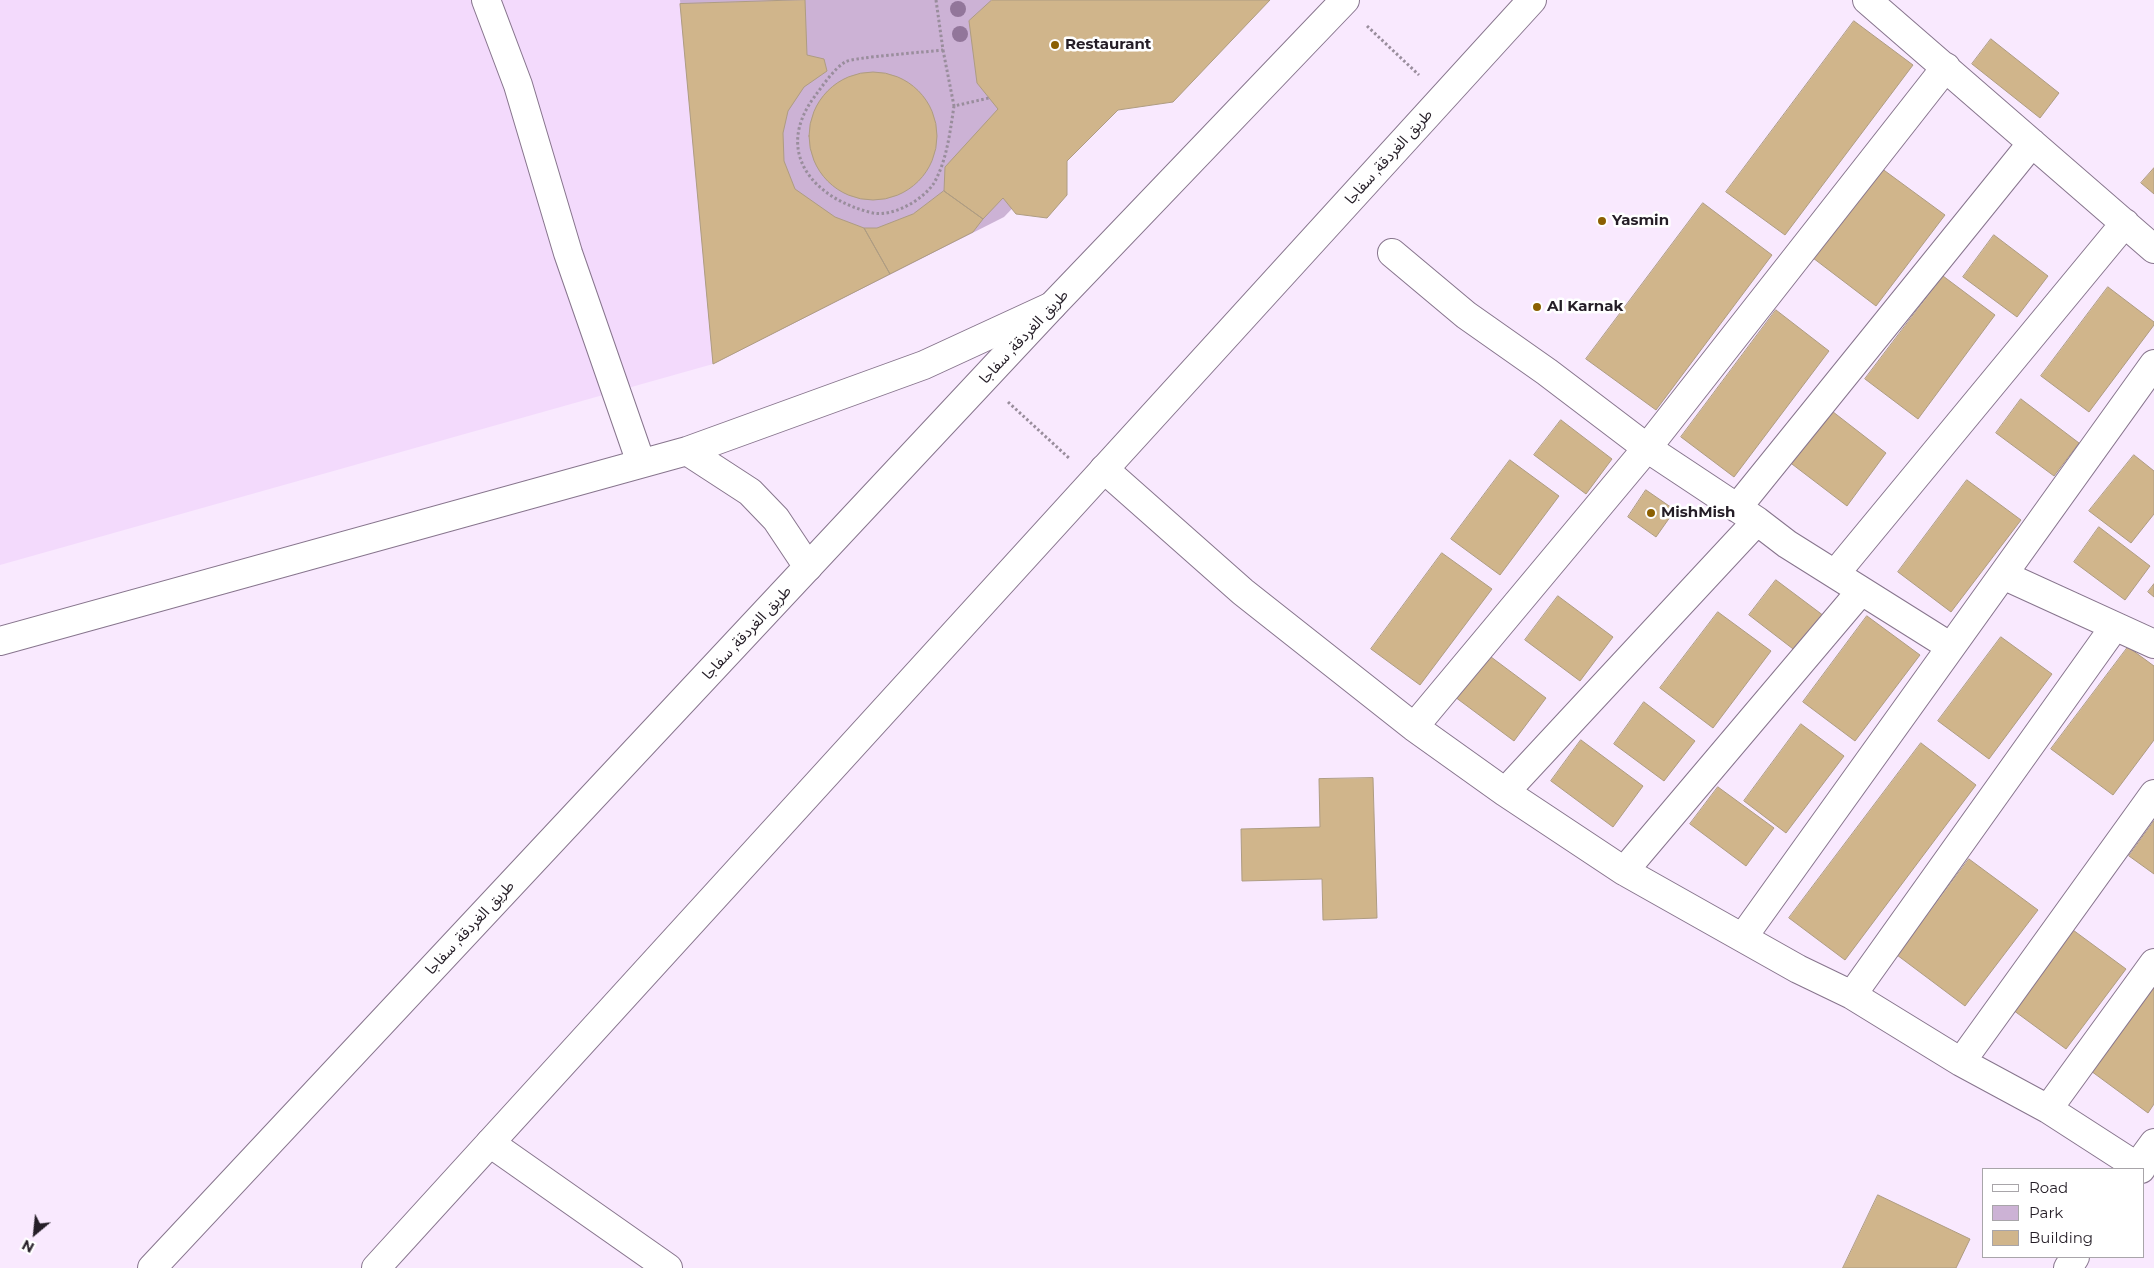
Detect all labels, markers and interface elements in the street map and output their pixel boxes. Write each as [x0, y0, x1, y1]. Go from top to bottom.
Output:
place label: Restaurant [1065, 36, 1151, 54]
marker: Restaurant [1049, 39, 1061, 51]
street label: طريق الغردقة, سفاجا [1342, 106, 1436, 208]
place label: Yasmin [1612, 212, 1669, 230]
marker: Yasmin [1596, 215, 1608, 227]
street label: طريق الغردقة, سفاجا [976, 286, 1072, 388]
place label: Al Karnak [1547, 298, 1623, 316]
marker: Al Karnak [1531, 301, 1543, 313]
place label: MishMish [1661, 504, 1735, 522]
marker: MishMish [1645, 507, 1657, 519]
street label: طريق الغردقة, سفاجا [699, 582, 795, 684]
street label: طريق الغردقة, سفاجا [422, 877, 518, 979]
legend [1982, 1168, 2144, 1258]
text: Road [2029, 1178, 2068, 1197]
text: Park [2029, 1203, 2063, 1222]
north arrow [10, 1208, 60, 1258]
text: Building [2029, 1228, 2093, 1247]
text: N [19, 1236, 37, 1257]

